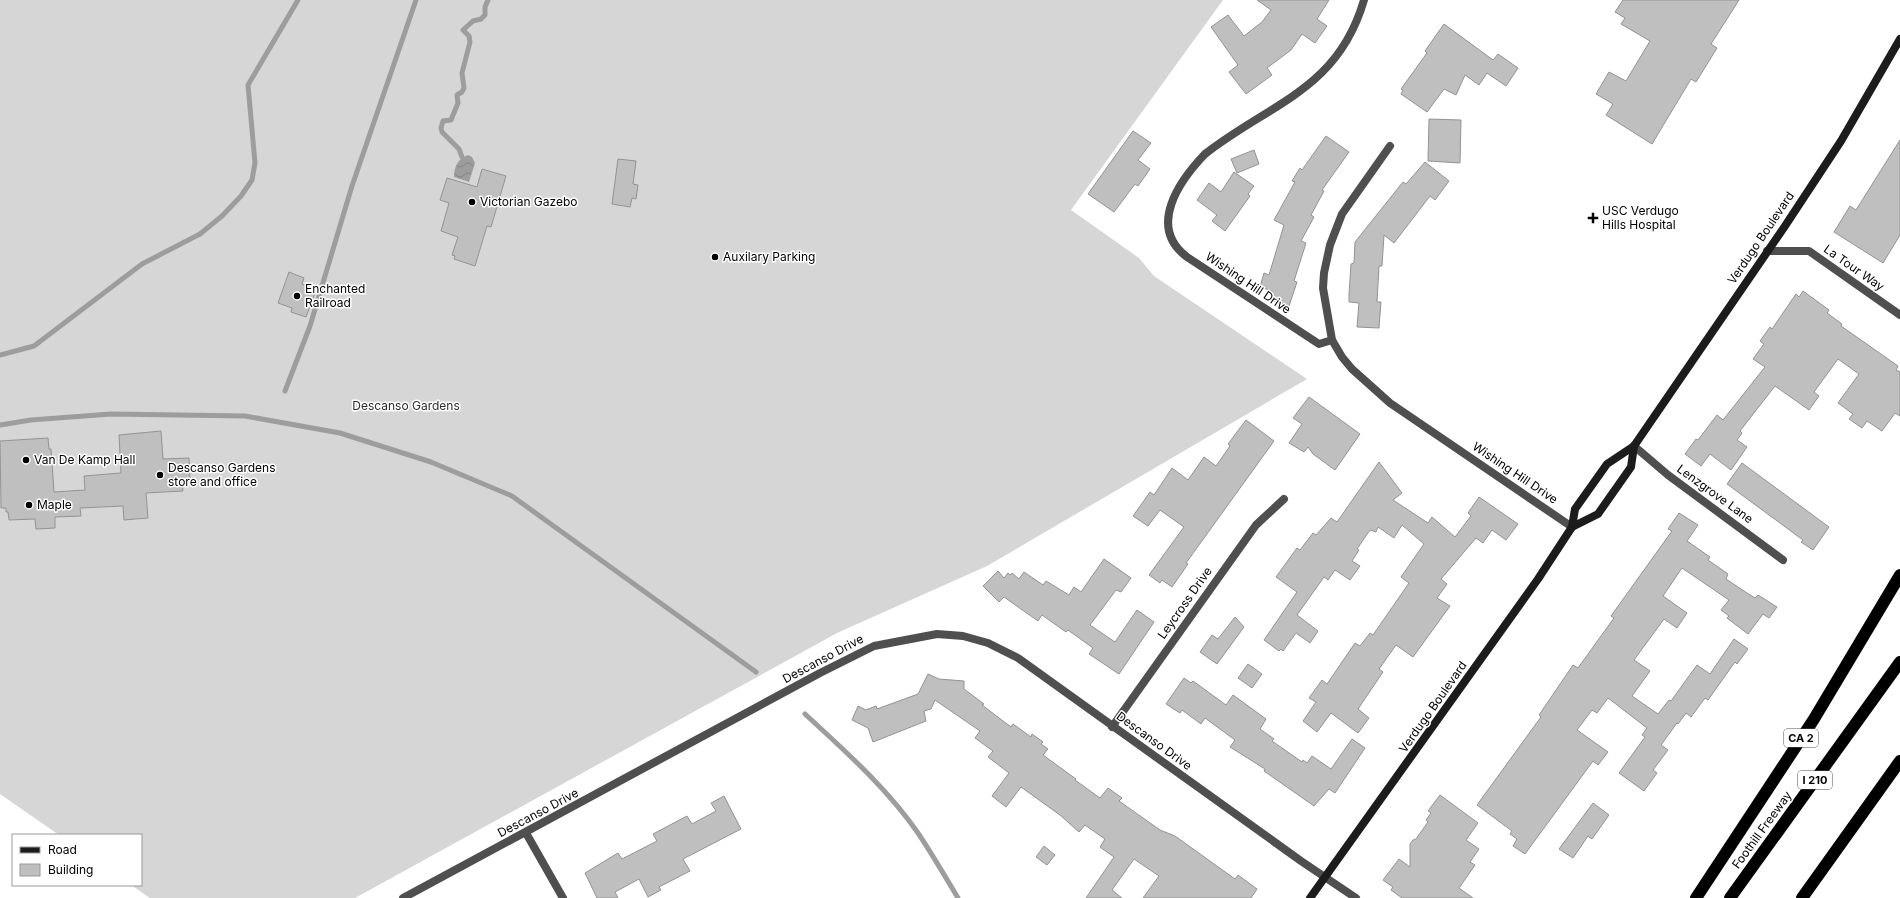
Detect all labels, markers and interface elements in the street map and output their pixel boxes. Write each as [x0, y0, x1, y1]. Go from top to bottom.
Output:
street label: Verdugo Boulevard [1724, 189, 1797, 287]
place label: Victorian Gazebo [480, 194, 578, 209]
marker: Victorian Gazebo [467, 197, 477, 207]
place label: USC Verdugo Hills Hospital [1602, 203, 1679, 232]
marker: USC Verdugo Hills Hospital [1587, 212, 1599, 224]
street label: La Tour Way [1821, 241, 1888, 294]
street label: Wishing Hill Drive [1203, 248, 1294, 317]
place label: Auxilary Parking [723, 249, 815, 264]
marker: Auxilary Parking [710, 252, 720, 262]
place label: Enchanted Railroad [305, 281, 365, 310]
marker: Enchanted Railroad [292, 291, 302, 301]
park label: Descanso Gardens [352, 398, 460, 413]
street label: Wishing Hill Drive [1470, 438, 1561, 507]
place label: Van De Kamp Hall [34, 452, 135, 467]
marker: Van De Kamp Hall [21, 455, 31, 465]
place label: Descanso Gardens store and office [168, 460, 275, 489]
street label: Lenzgrove Lane [1674, 461, 1756, 526]
marker: Descanso Gardens store and office [155, 470, 165, 480]
place label: Maple [37, 497, 72, 512]
marker: Maple [24, 500, 34, 510]
street label: Leycross Drive [1154, 564, 1215, 642]
street label: Descanso Drive [780, 631, 866, 686]
street label: Verdugo Boulevard [1395, 658, 1470, 755]
street label: Descanso Drive [1114, 708, 1195, 773]
road number: CA 2 [1784, 729, 1818, 747]
road number: I 210 [1798, 771, 1832, 789]
street label: Descanso Drive [495, 785, 581, 840]
street label: Foothill Freeway [1728, 788, 1795, 871]
legend [12, 834, 142, 886]
text: Road [48, 842, 77, 857]
text: Building [48, 862, 93, 877]

